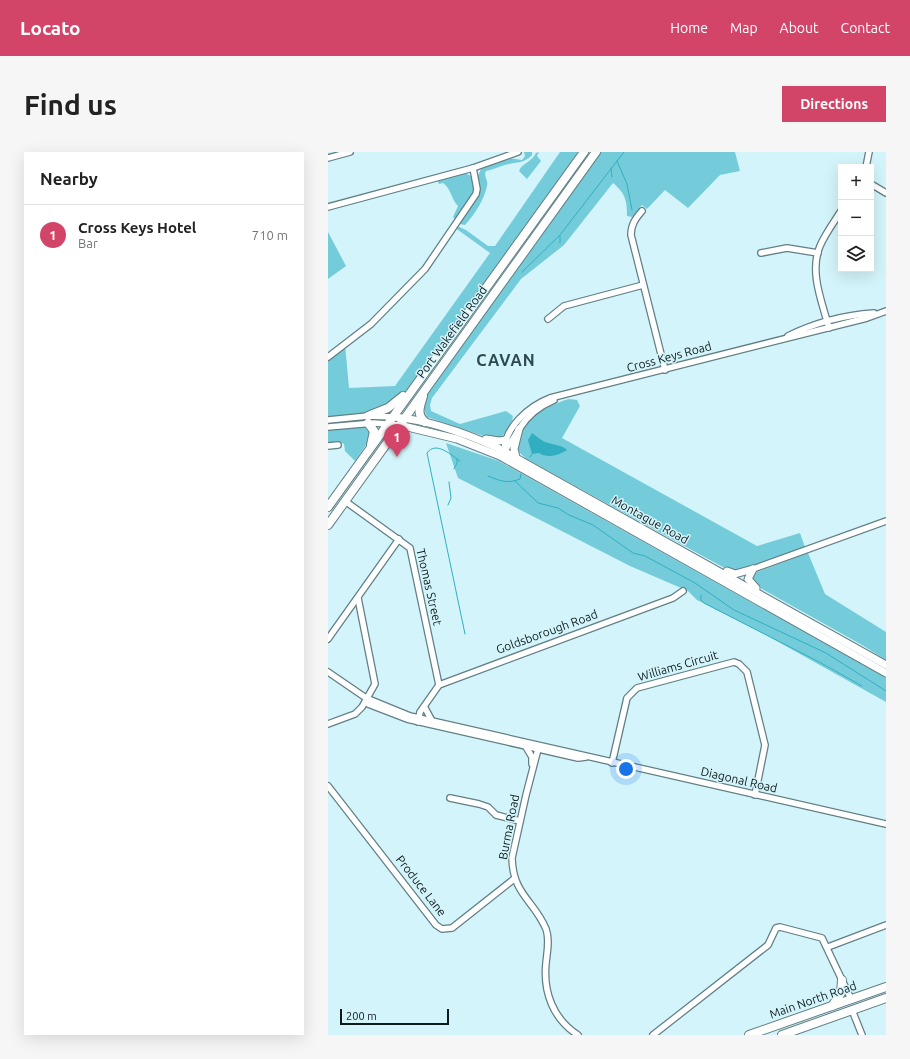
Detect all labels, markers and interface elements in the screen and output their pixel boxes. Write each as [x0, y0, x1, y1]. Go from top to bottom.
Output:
text: Locato [20, 17, 81, 39]
text: Home [670, 20, 708, 36]
text: Map [730, 20, 758, 36]
text: About [780, 20, 819, 36]
text: Contact [841, 20, 890, 36]
button: Directions [782, 86, 886, 122]
text: Find us [24, 89, 117, 120]
map controls [838, 164, 874, 272]
button: + [838, 164, 874, 200]
text: Nearby [40, 169, 98, 188]
button: − [838, 200, 874, 236]
text: Cross Keys Hotel [78, 219, 196, 236]
text: 1 [49, 228, 57, 242]
text: 710 m [252, 228, 288, 242]
text: Bar [78, 236, 98, 250]
button: layers [838, 236, 874, 272]
street label: Port Wakefield Road [414, 283, 489, 380]
street label: Cross Keys Road [625, 339, 713, 374]
district label: CAVAN [476, 351, 536, 369]
pin: 1 [384, 424, 410, 457]
street label: Montague Road [610, 493, 691, 546]
street label: Thomas Street [414, 547, 445, 627]
street label: Goldsborough Road [494, 607, 599, 656]
street label: Williams Circuit [636, 648, 720, 683]
your location [616, 759, 636, 779]
street label: Diagonal Road [700, 764, 779, 795]
street label: Burma Road [496, 793, 521, 861]
street label: Produce Lane [394, 853, 449, 919]
street label: Main North Road [768, 979, 858, 1021]
scale bar [340, 1007, 449, 1026]
text: 200 m [346, 1010, 377, 1022]

